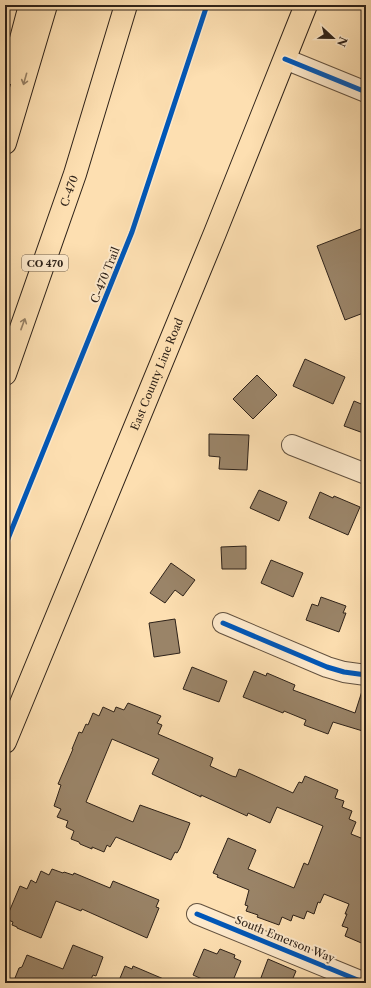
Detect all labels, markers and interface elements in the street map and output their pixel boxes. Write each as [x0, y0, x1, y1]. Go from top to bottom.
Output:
north arrow [313, 18, 353, 58]
text: N [334, 35, 351, 49]
one-way arrow [21, 72, 28, 85]
street label: C-470 [57, 173, 81, 208]
street label: C-470 Trail [87, 244, 123, 305]
road number: CO 470 [22, 255, 68, 271]
street label: East County Line Road [127, 316, 186, 432]
one-way arrow [20, 319, 28, 331]
street label: South Emerson Way [233, 913, 338, 966]

